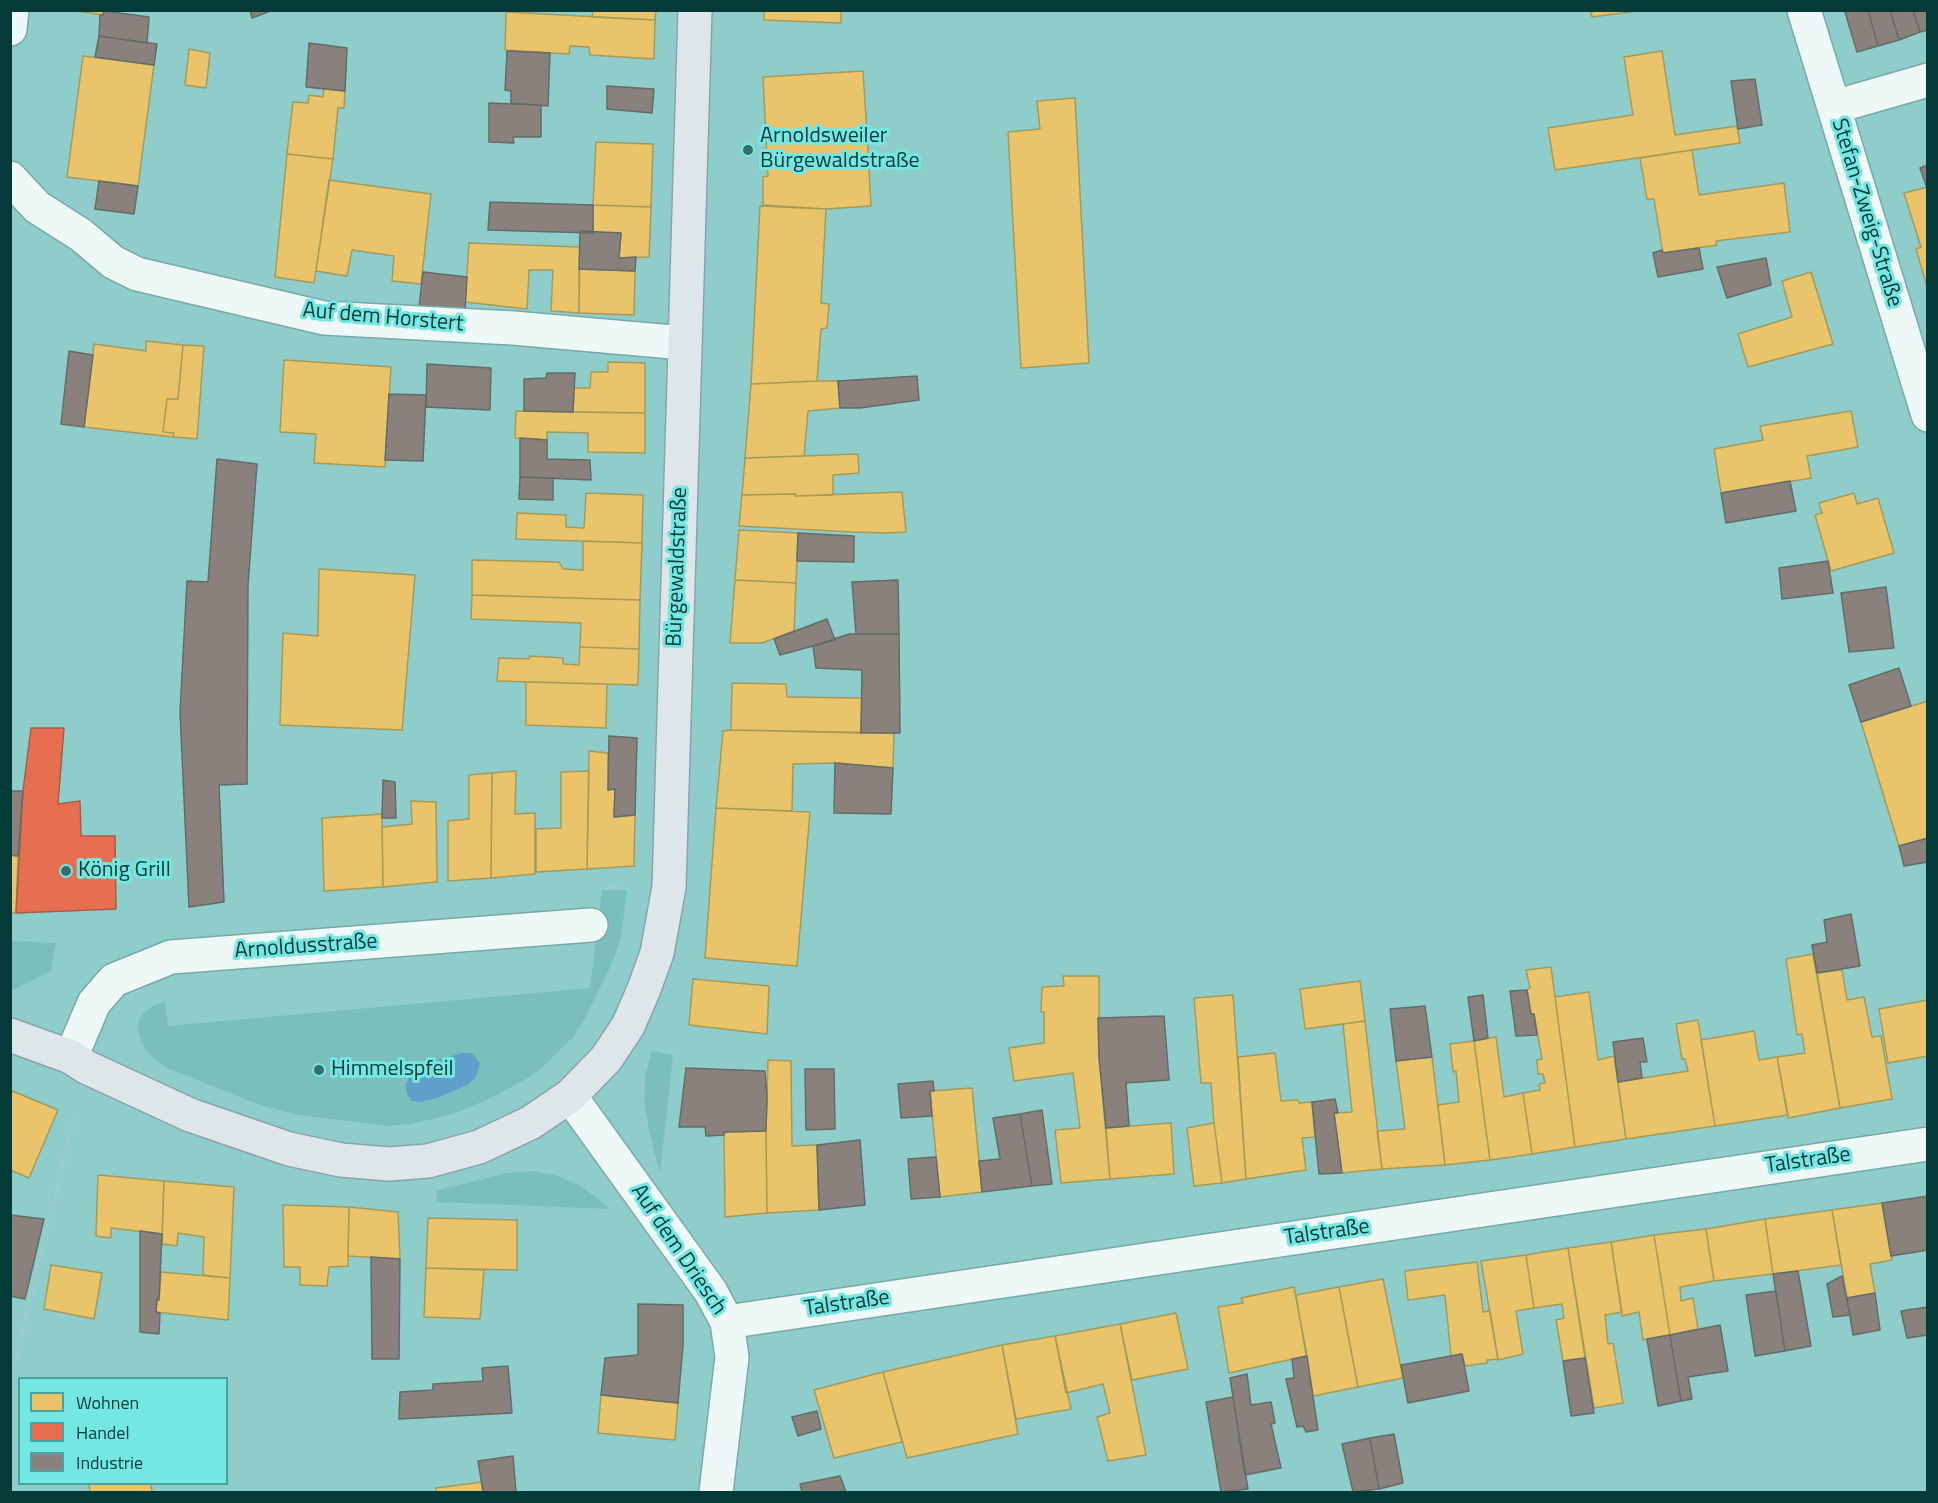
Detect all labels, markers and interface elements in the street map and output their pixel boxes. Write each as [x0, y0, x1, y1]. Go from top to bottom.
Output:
street label: Stefan-Zweig-Straße [1825, 116, 1907, 310]
place label: Arnoldsweiler Bürgewaldstraße [760, 124, 920, 176]
marker: Arnoldsweiler Bürgewaldstraße [741, 143, 755, 157]
street label: Auf dem Horstert [302, 298, 464, 338]
street label: Bürgewaldstraße [662, 487, 694, 647]
place label: König Grill [78, 858, 171, 884]
marker: König Grill [59, 864, 73, 878]
street label: Arnoldusstraße [234, 929, 378, 965]
place label: Himmelspfeil [331, 1057, 454, 1083]
marker: Himmelspfeil [312, 1063, 326, 1077]
street label: Talstraße [1764, 1142, 1852, 1180]
street label: Auf dem Driesch [624, 1180, 732, 1320]
street label: Talstraße [1283, 1214, 1371, 1252]
street label: Talstraße [803, 1285, 891, 1323]
legend [18, 1377, 228, 1485]
text: Wohnen [76, 1389, 139, 1416]
text: Handel [76, 1419, 130, 1446]
text: Industrie [76, 1449, 143, 1476]

